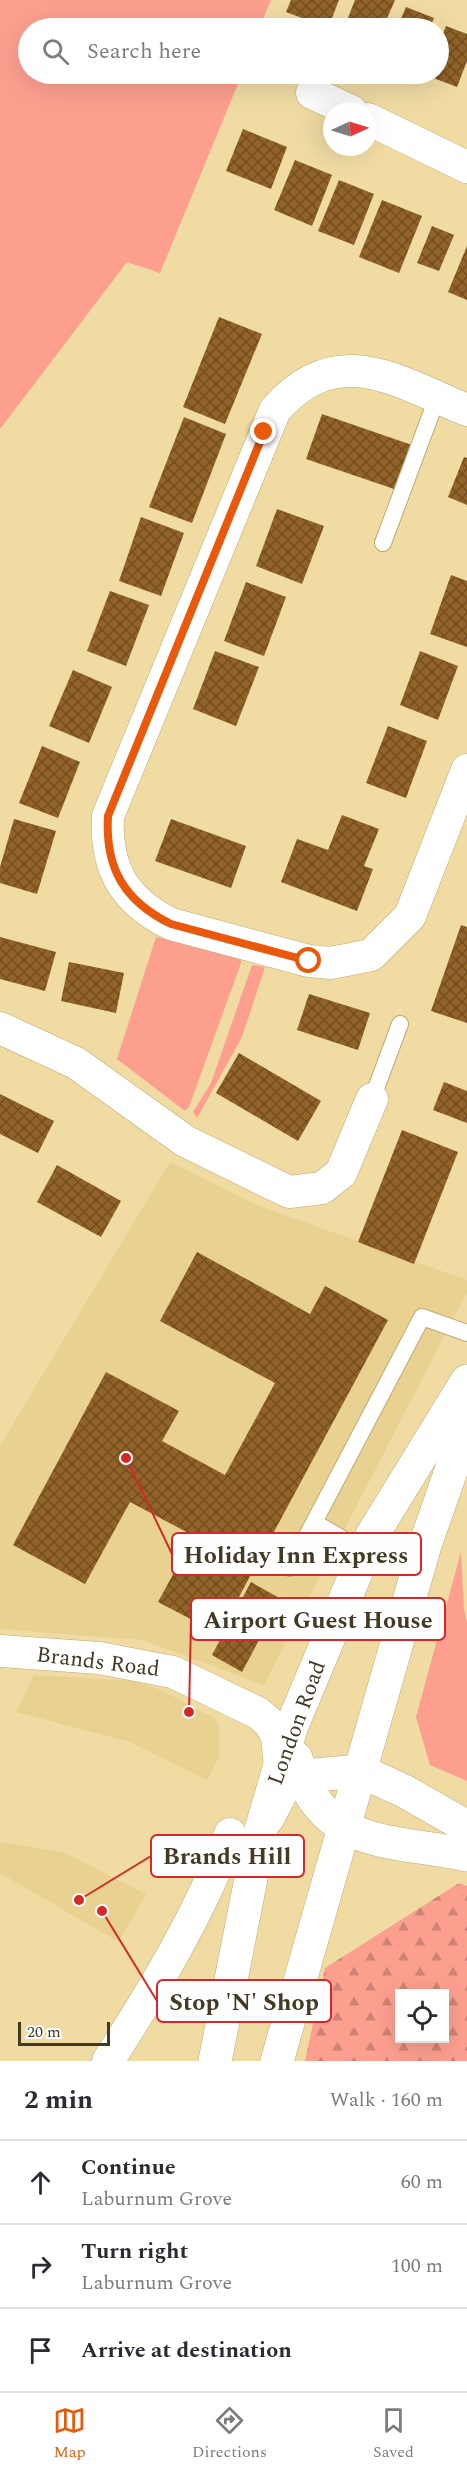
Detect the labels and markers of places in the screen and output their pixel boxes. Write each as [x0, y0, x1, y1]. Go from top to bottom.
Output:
callout: Holiday Inn Express [172, 1533, 421, 1575]
callout: Airport Guest House [191, 1598, 445, 1640]
callout: Brands Hill [151, 1835, 304, 1877]
callout: Stop 'N' Shop [157, 1980, 331, 2022]

